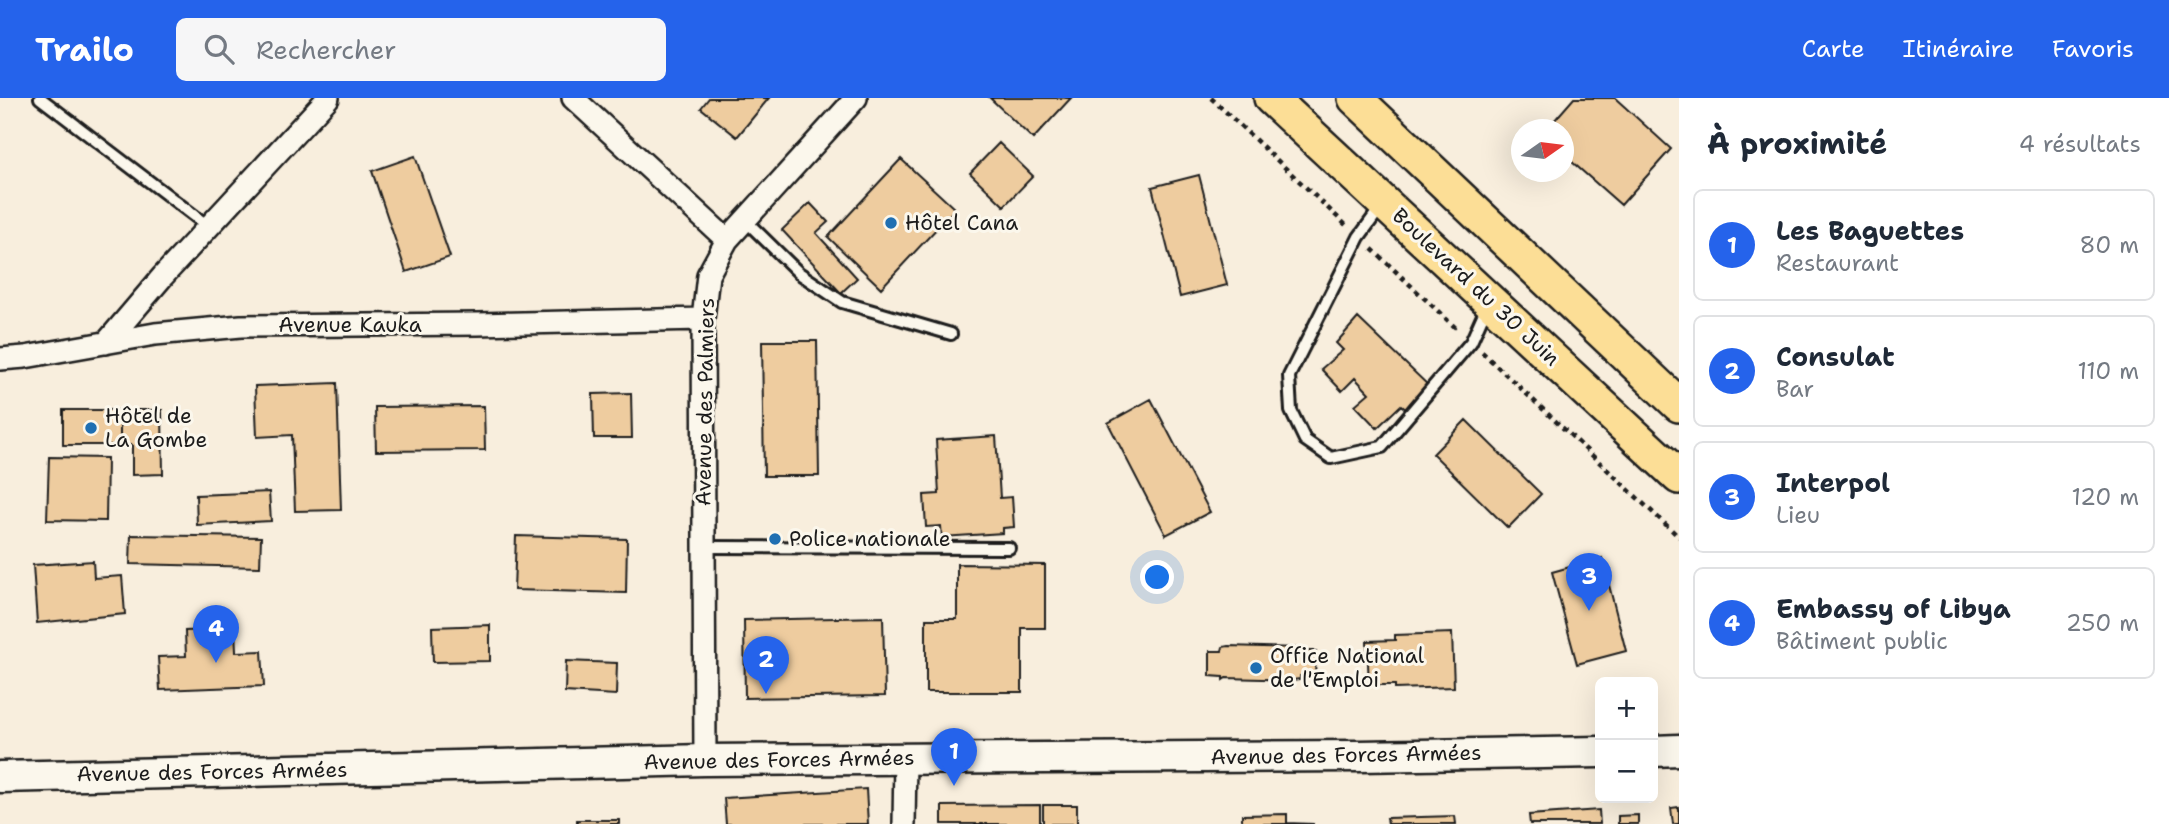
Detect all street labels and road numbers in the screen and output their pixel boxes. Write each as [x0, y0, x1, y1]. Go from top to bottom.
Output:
street label: Boulevard du 30 Juin [1386, 202, 1566, 372]
street label: Avenue des Palmiers [689, 298, 721, 506]
street label: Avenue Kauka [278, 311, 422, 339]
street label: Avenue des Forces Armées [1210, 739, 1482, 771]
street label: Avenue des Forces Armées [643, 744, 915, 776]
street label: Avenue des Forces Armées [76, 756, 348, 788]

